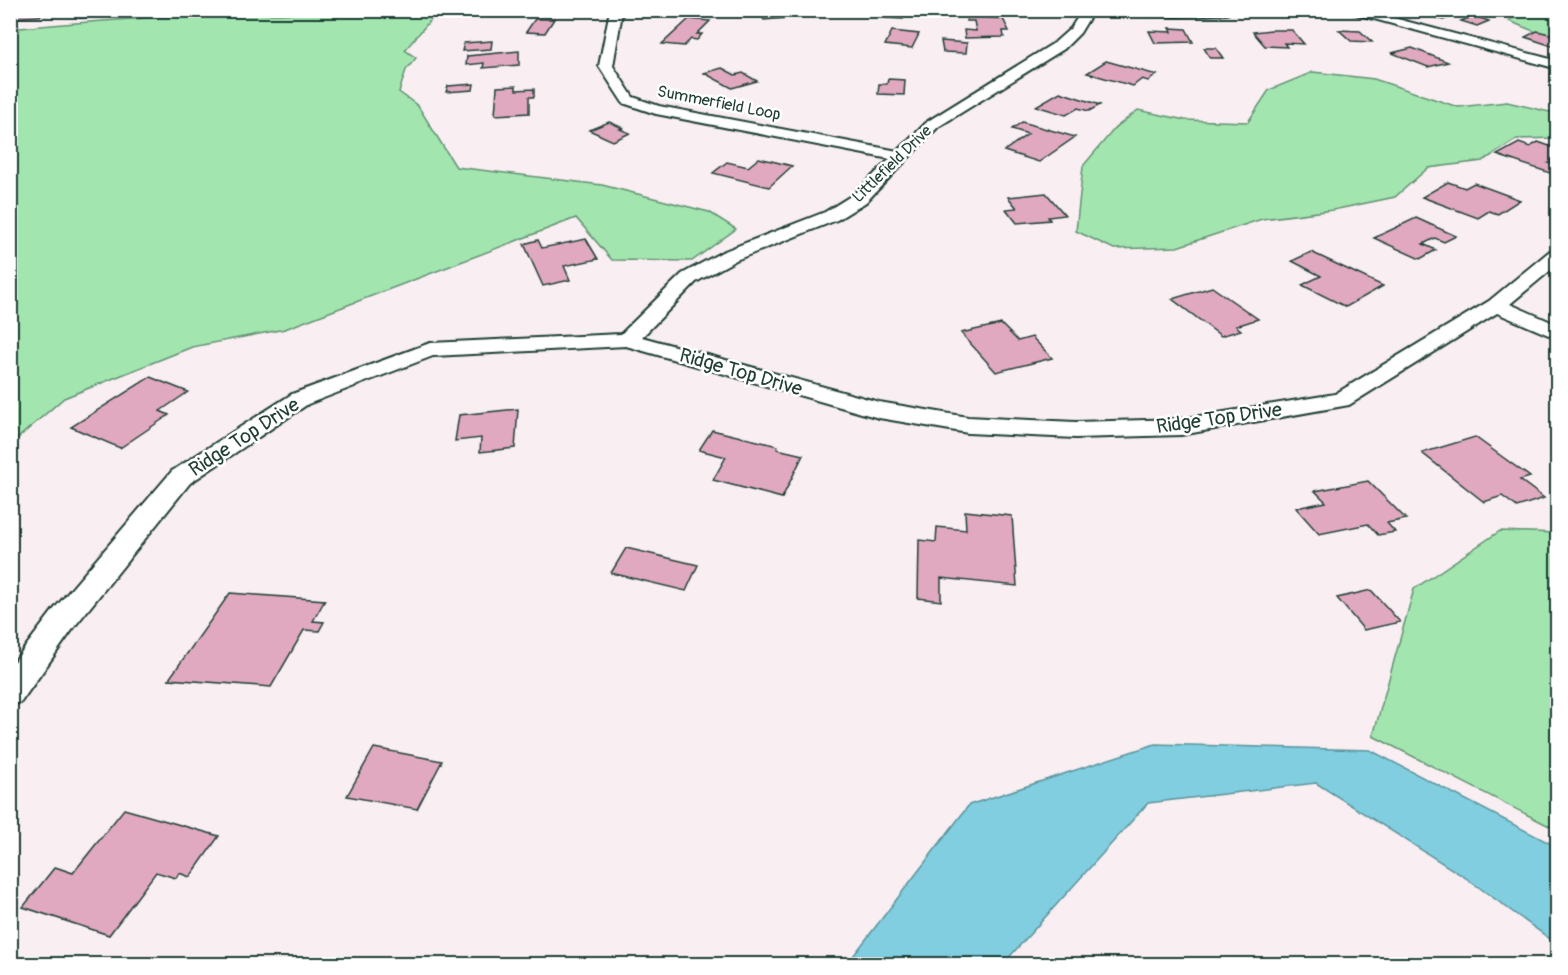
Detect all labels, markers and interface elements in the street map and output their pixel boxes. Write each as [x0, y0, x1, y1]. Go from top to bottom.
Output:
street label: Summerfield Loop [656, 81, 782, 125]
street label: Littlefield Drive [848, 121, 936, 207]
street label: Ridge Top Drive [677, 343, 805, 402]
street label: Ridge Top Drive [184, 392, 304, 482]
street label: Ridge Top Drive [1155, 397, 1284, 439]

